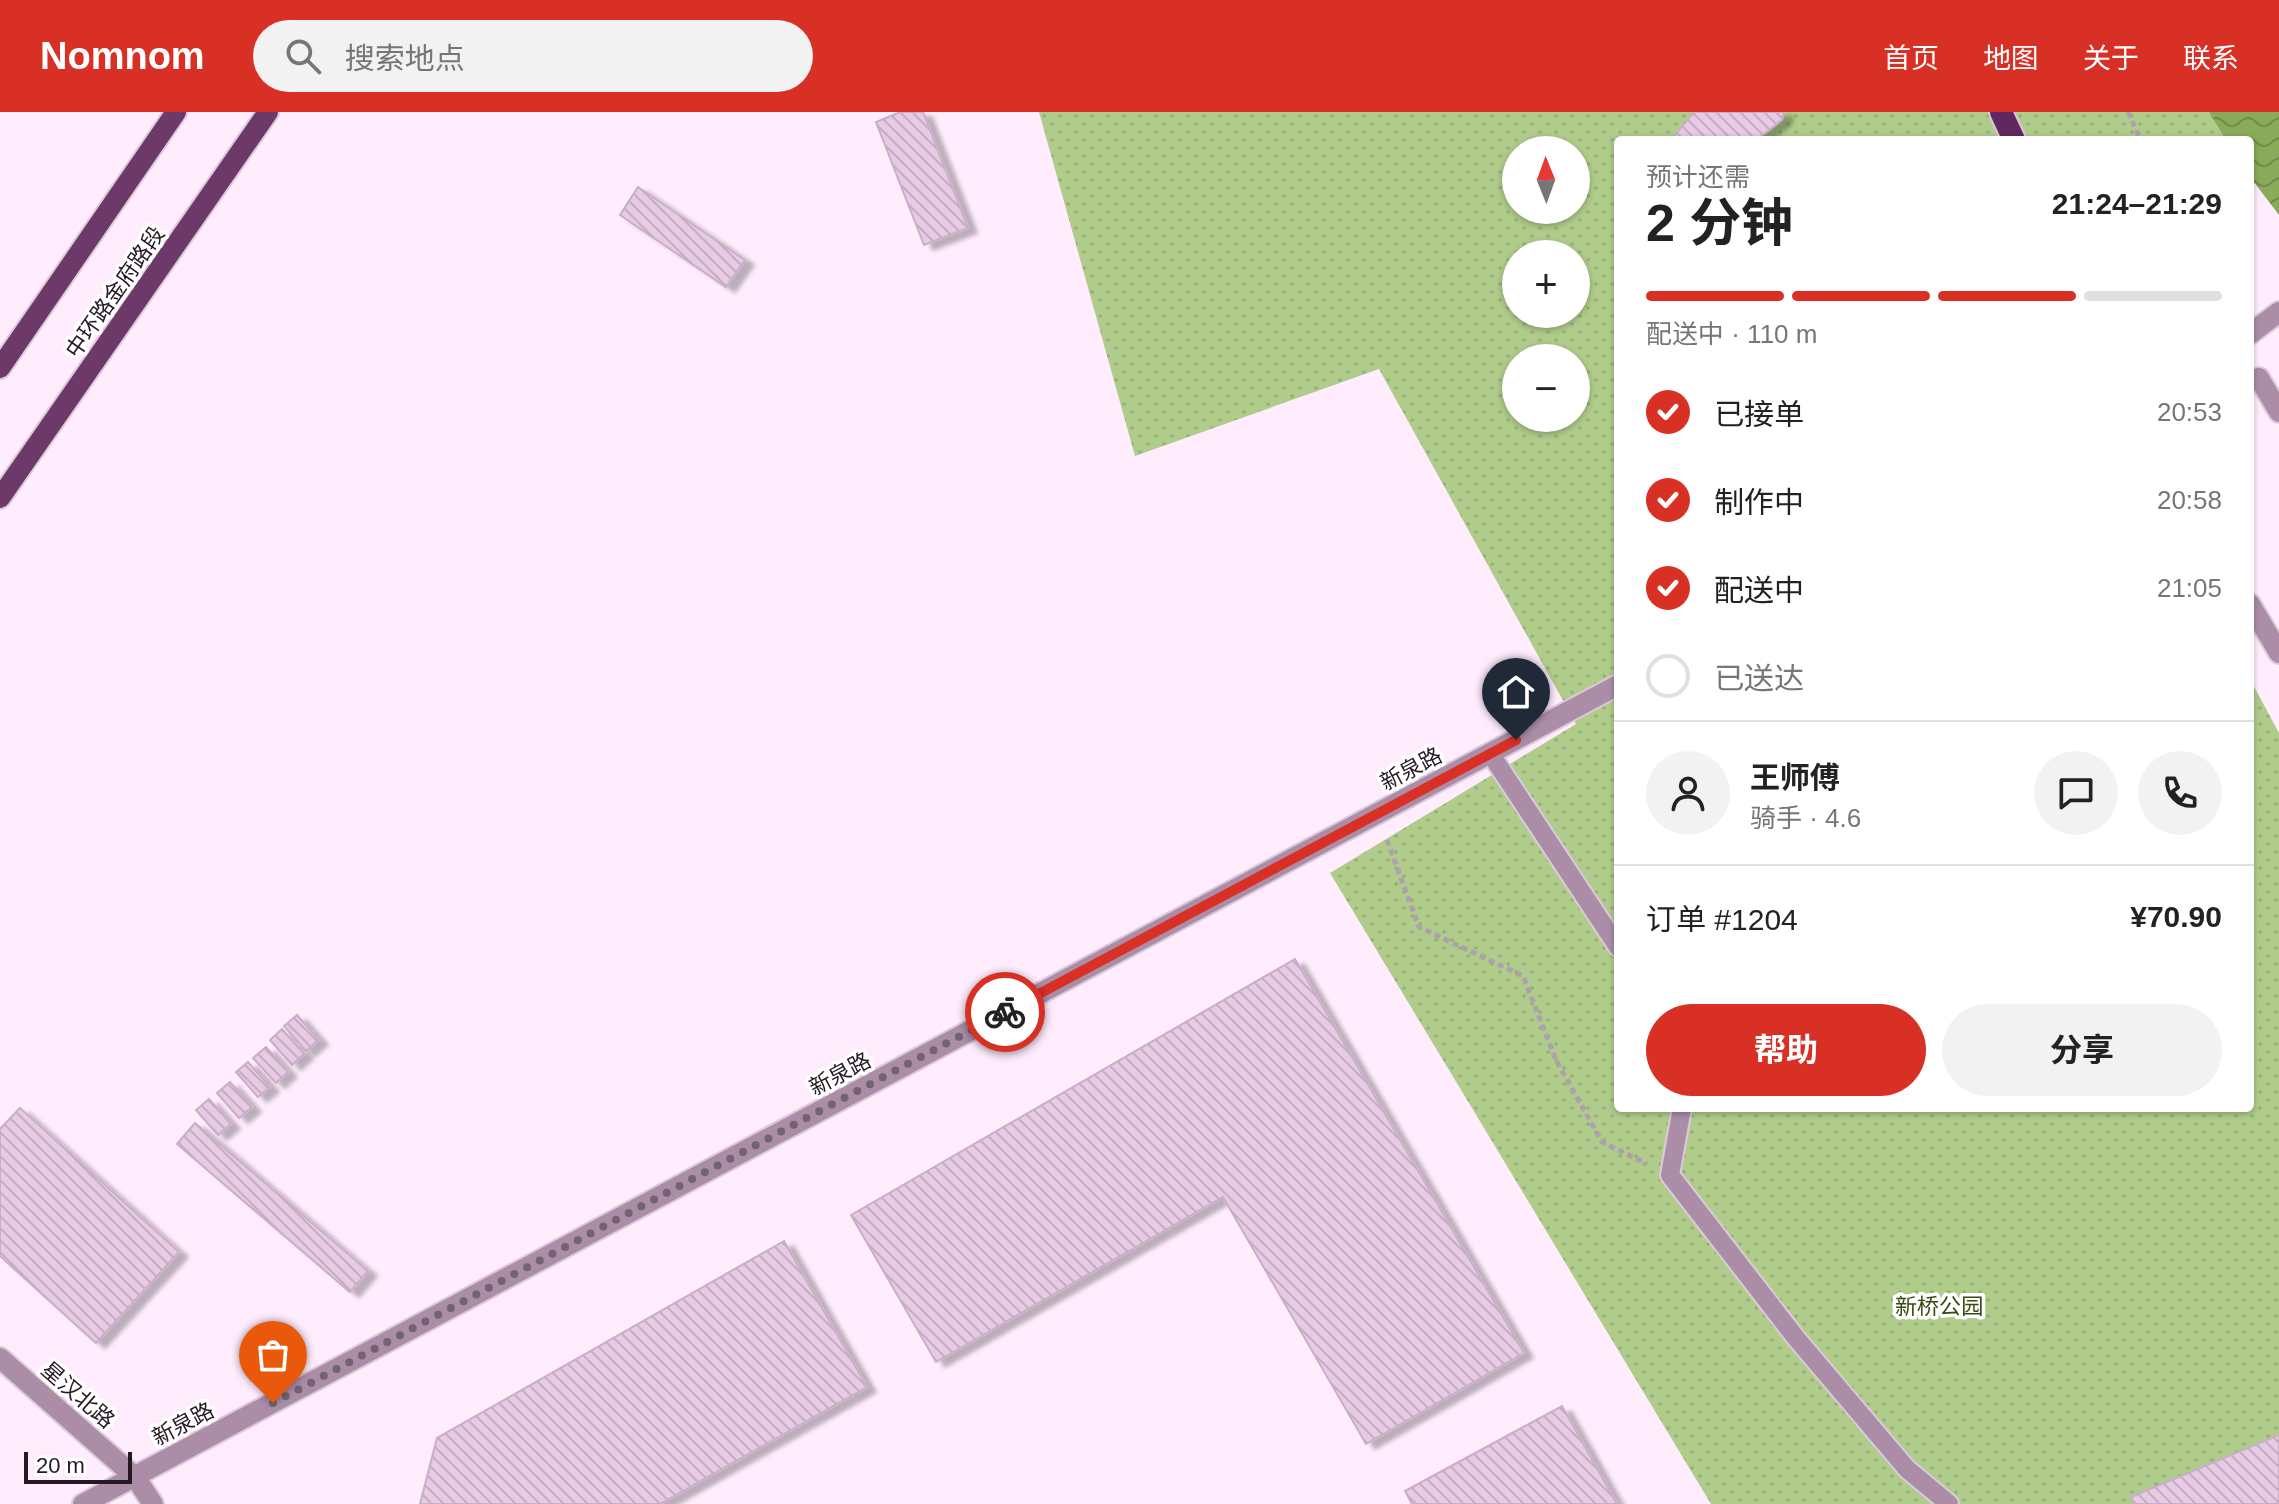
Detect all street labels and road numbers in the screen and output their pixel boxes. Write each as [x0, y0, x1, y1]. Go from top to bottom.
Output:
street label: 中环路金府路段 [61, 222, 169, 362]
street label: 新泉路 [1376, 742, 1446, 796]
street label: 新泉路 [805, 1047, 875, 1101]
street label: 星汉北路 [37, 1357, 119, 1433]
street label: 新泉路 [148, 1397, 218, 1451]

